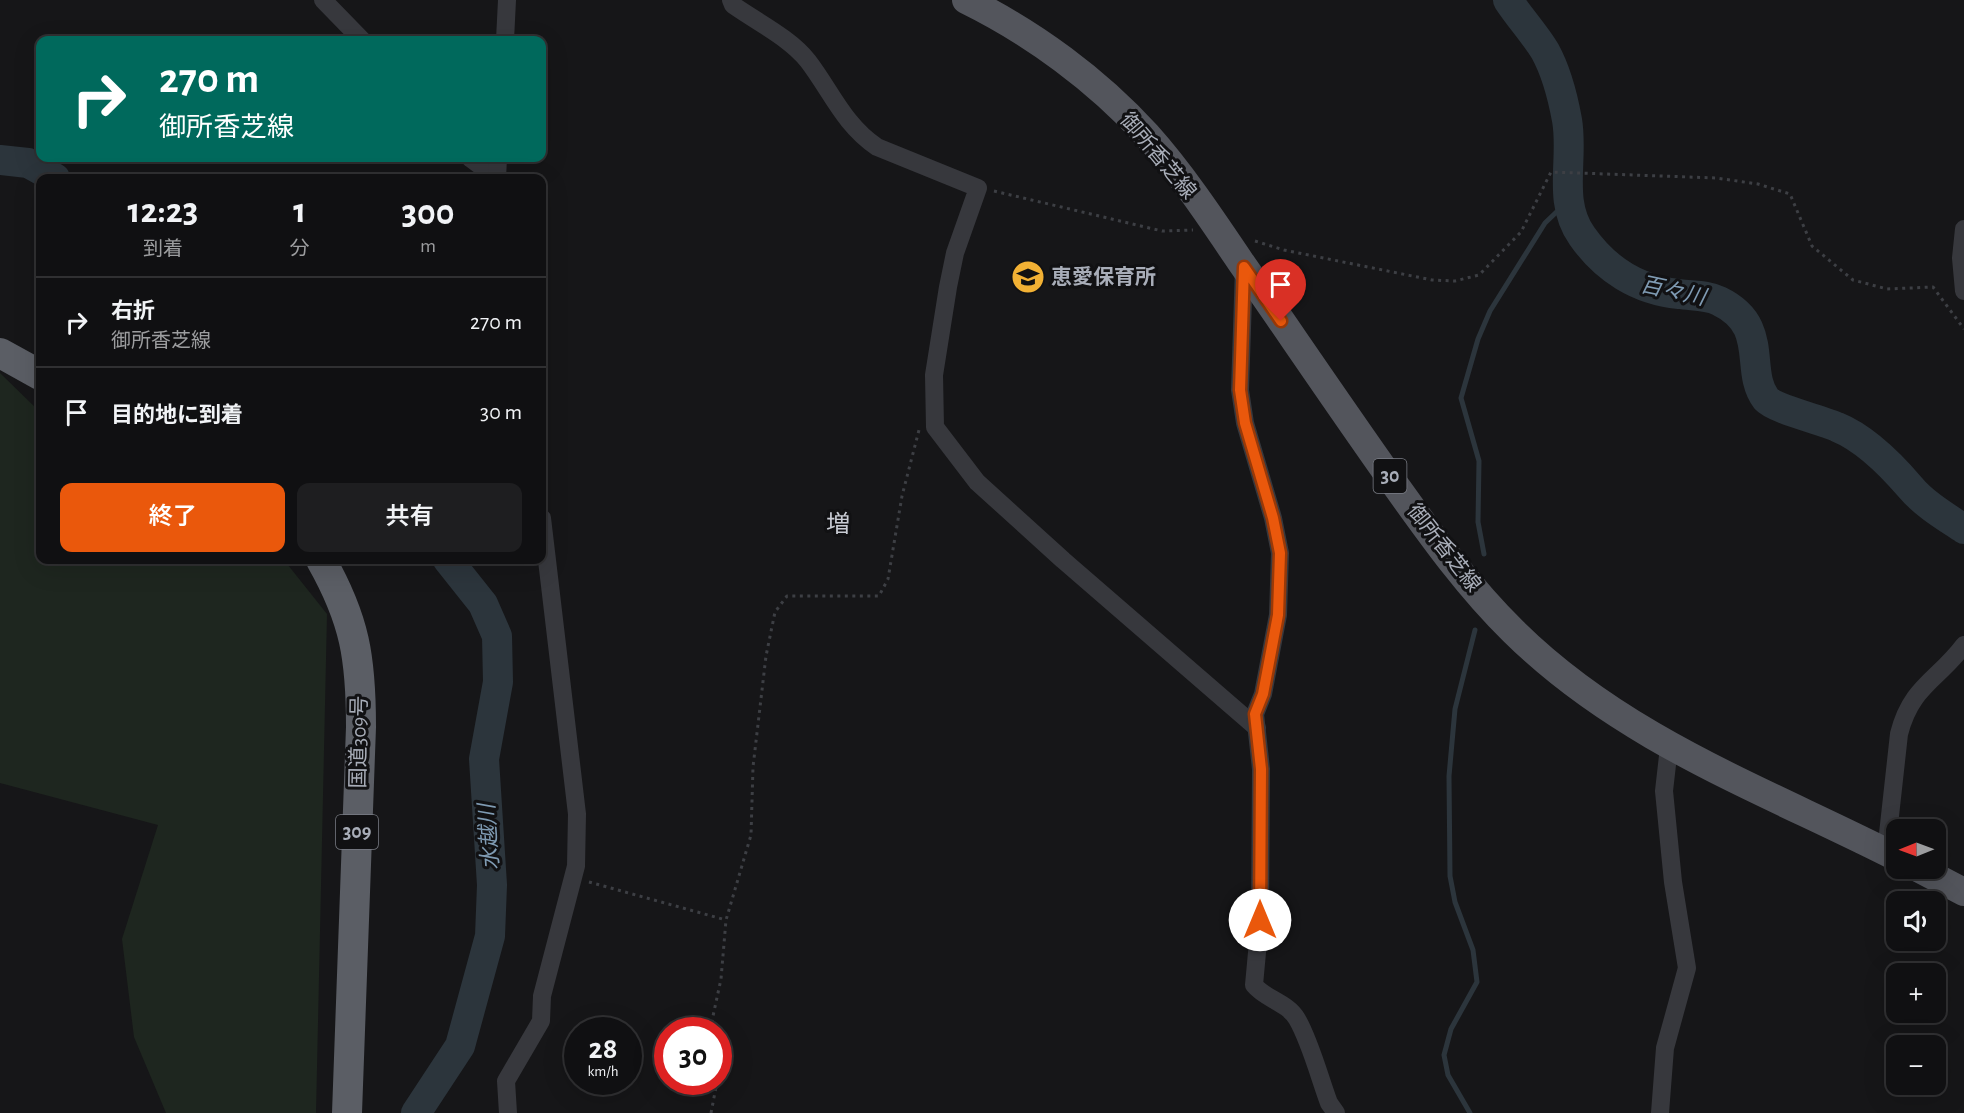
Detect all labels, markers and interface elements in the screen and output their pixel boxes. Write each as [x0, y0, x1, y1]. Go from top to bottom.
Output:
text: 270 m [159, 58, 259, 100]
icon: right [60, 60, 138, 138]
street label: 御所香芝線 [1116, 108, 1201, 203]
text: 御所香芝線 [159, 114, 294, 141]
text: 12:23 [128, 193, 198, 229]
text: 1 [293, 193, 306, 229]
text: 300 [401, 195, 454, 231]
text: m [420, 236, 436, 256]
text: 到着 [143, 239, 183, 259]
text: 分 [290, 239, 310, 259]
school or university icon: 恵愛保育所 [1010, 259, 1046, 295]
pin [1255, 259, 1306, 321]
place label: 恵愛保育所 [1051, 265, 1156, 288]
icon: arrive [1264, 268, 1297, 301]
water label: 百々川 [1638, 273, 1710, 309]
text: 右折 [111, 300, 155, 322]
icon: right [60, 306, 93, 339]
text: 270 m [470, 311, 522, 333]
text: 御所香芝線 [111, 331, 211, 351]
icon: arrive [60, 396, 93, 429]
text: 30 m [480, 401, 522, 423]
text: 目的地に到着 [111, 404, 243, 426]
road number: 30 [1374, 459, 1406, 493]
button: 終了 [60, 483, 285, 552]
button: 共有 [297, 483, 522, 552]
street label: 御所香芝線 [1403, 500, 1485, 596]
district label: 増 [826, 511, 850, 537]
street label: 国道309号 [347, 695, 370, 788]
water label: 水越川 [475, 801, 502, 871]
road number: 309 [336, 815, 378, 849]
north arrow [1886, 819, 1946, 879]
map controls [1886, 819, 1946, 1095]
position arrow [1228, 888, 1292, 952]
button: sound [1886, 891, 1946, 951]
button: + [1886, 963, 1946, 1023]
speed limit sign: 30 [654, 1017, 732, 1095]
text: 28 [589, 1034, 617, 1064]
button: − [1886, 1035, 1946, 1095]
text: km/h [588, 1064, 618, 1079]

